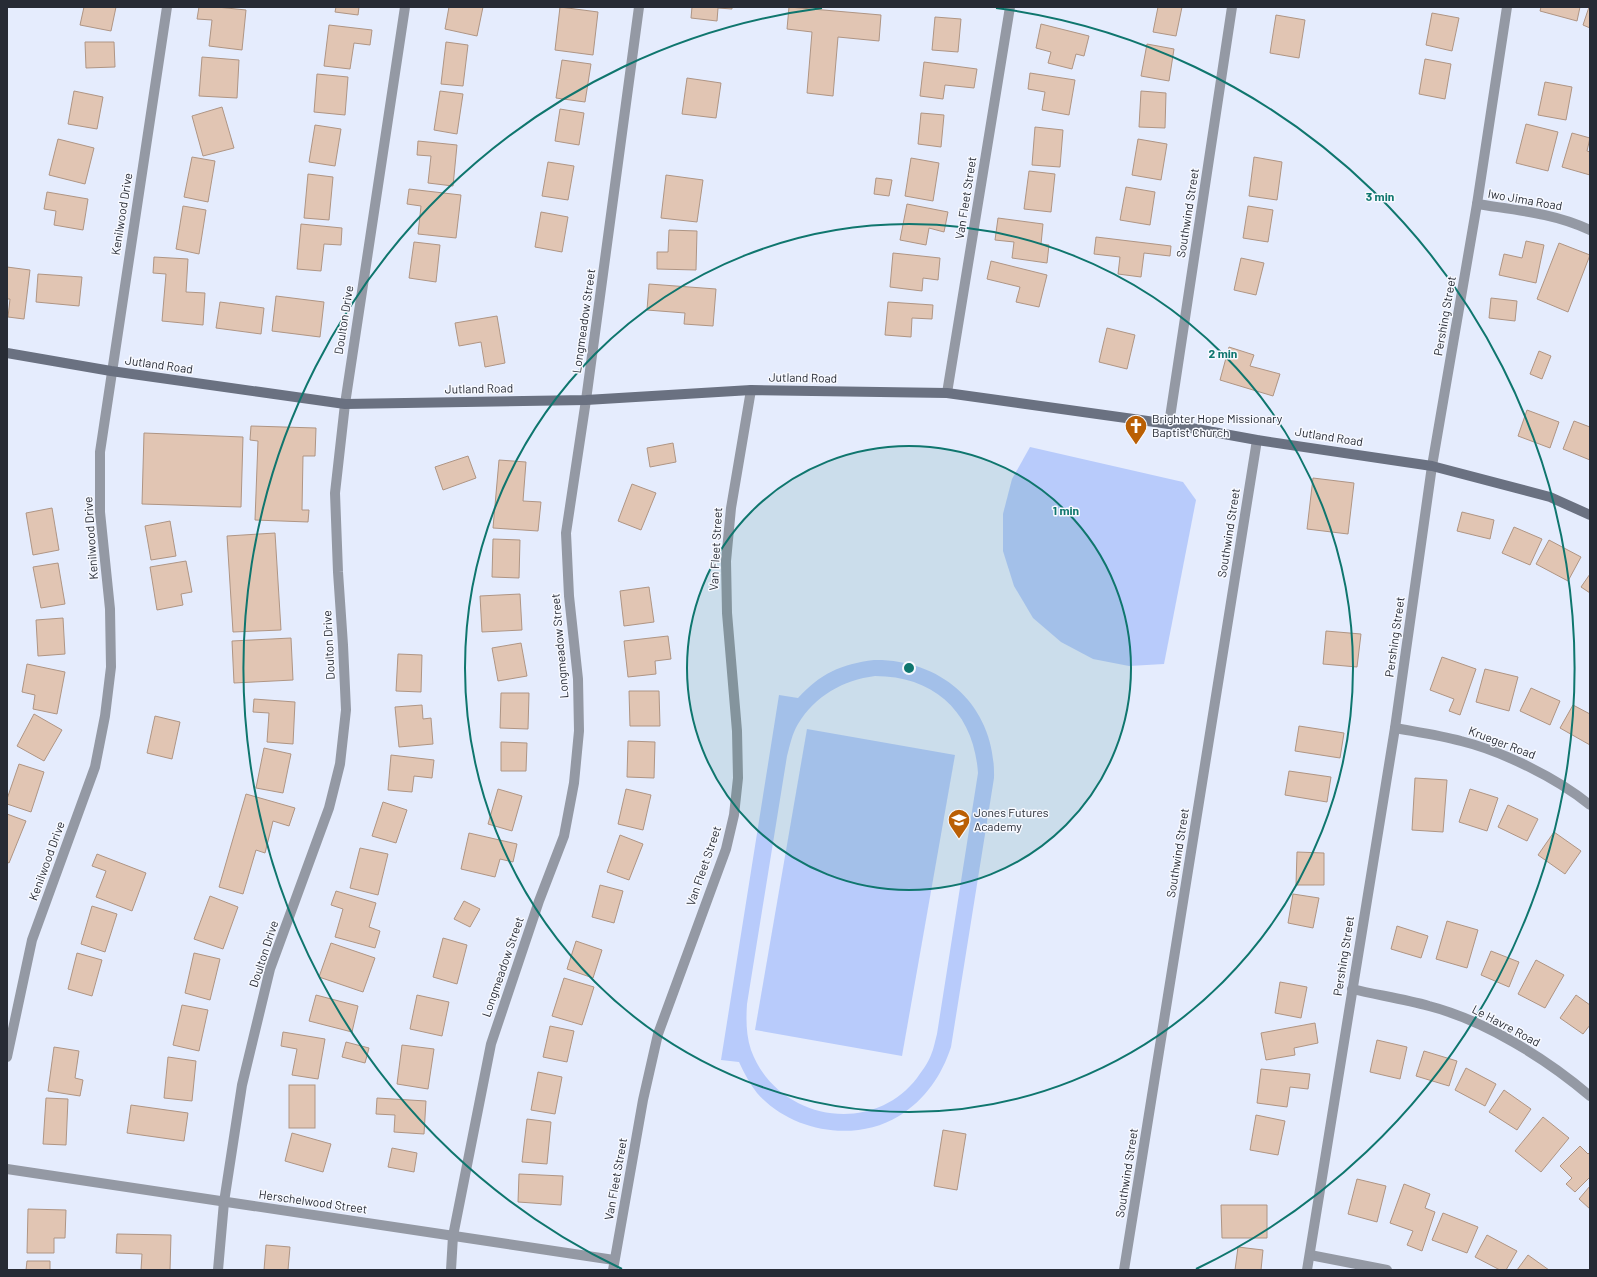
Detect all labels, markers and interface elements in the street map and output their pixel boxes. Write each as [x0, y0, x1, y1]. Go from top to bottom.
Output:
street label: Van Fleet Street [952, 156, 978, 240]
street label: Southwind Street [1173, 167, 1201, 259]
street label: Kenilwood Drive [108, 172, 134, 256]
street label: Iwo Jima Road [1487, 186, 1564, 212]
text: 3 min [1366, 189, 1394, 203]
street label: Longmeadow Street [569, 268, 597, 374]
street label: Pershing Street [1430, 275, 1458, 357]
street label: Doulton Drive [331, 284, 355, 355]
text: 2 min [1209, 346, 1237, 360]
street label: Jutland Road [124, 352, 194, 376]
street label: Jutland Road [769, 369, 837, 385]
street label: Jutland Road [445, 380, 513, 396]
place label: Brighter Hope Missionary Baptist Church [1152, 411, 1283, 439]
church icon: Brighter Hope Missionary Baptist Church [1123, 413, 1149, 446]
street label: Jutland Road [1294, 424, 1364, 448]
street label: Southwind Street [1214, 487, 1242, 579]
street label: Kenilwood Drive [80, 496, 100, 580]
text: 1 min [1053, 503, 1079, 517]
street label: Van Fleet Street [706, 507, 724, 591]
street label: Longmeadow Street [547, 593, 571, 699]
street label: Pershing Street [1381, 596, 1407, 678]
street label: Doulton Drive [319, 610, 337, 680]
centre of rings [902, 661, 916, 675]
street label: Krueger Road [1467, 723, 1538, 761]
place label: Jones Futures Academy [974, 805, 1049, 833]
school or university icon: Jones Futures Academy [946, 807, 972, 840]
street label: Southwind Street [1163, 807, 1191, 899]
street label: Kenilwood Drive [25, 819, 67, 902]
street label: Van Fleet Street [683, 824, 723, 907]
street label: Longmeadow Street [478, 915, 526, 1019]
street label: Pershing Street [1330, 915, 1356, 997]
street label: Doulton Drive [246, 918, 280, 989]
street label: Le Havre Road [1470, 1001, 1543, 1049]
street label: Southwind Street [1112, 1127, 1140, 1219]
street label: Van Fleet Street [601, 1137, 629, 1221]
street label: Herschelwood Street [258, 1186, 368, 1216]

